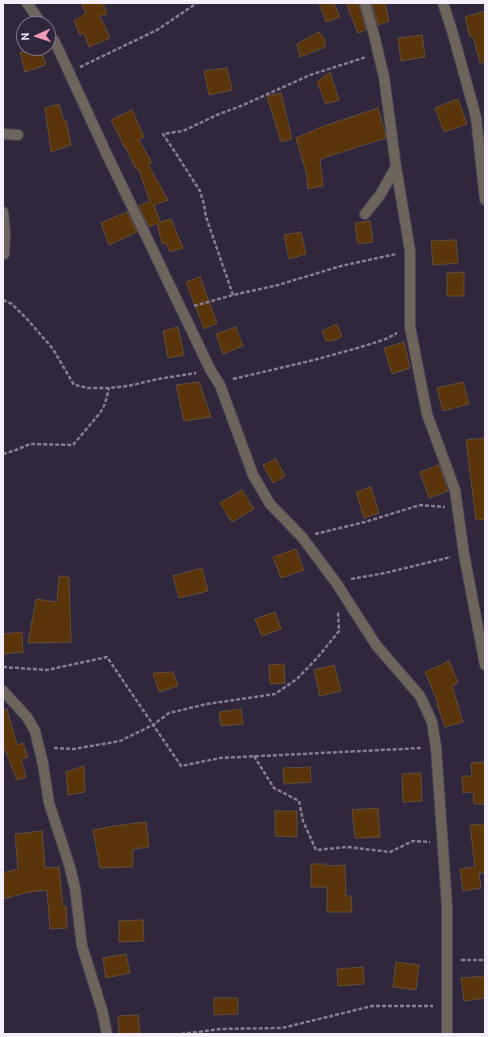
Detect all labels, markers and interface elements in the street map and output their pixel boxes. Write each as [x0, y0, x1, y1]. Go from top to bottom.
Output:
north arrow [16, 16, 56, 56]
text: N [18, 32, 32, 41]

